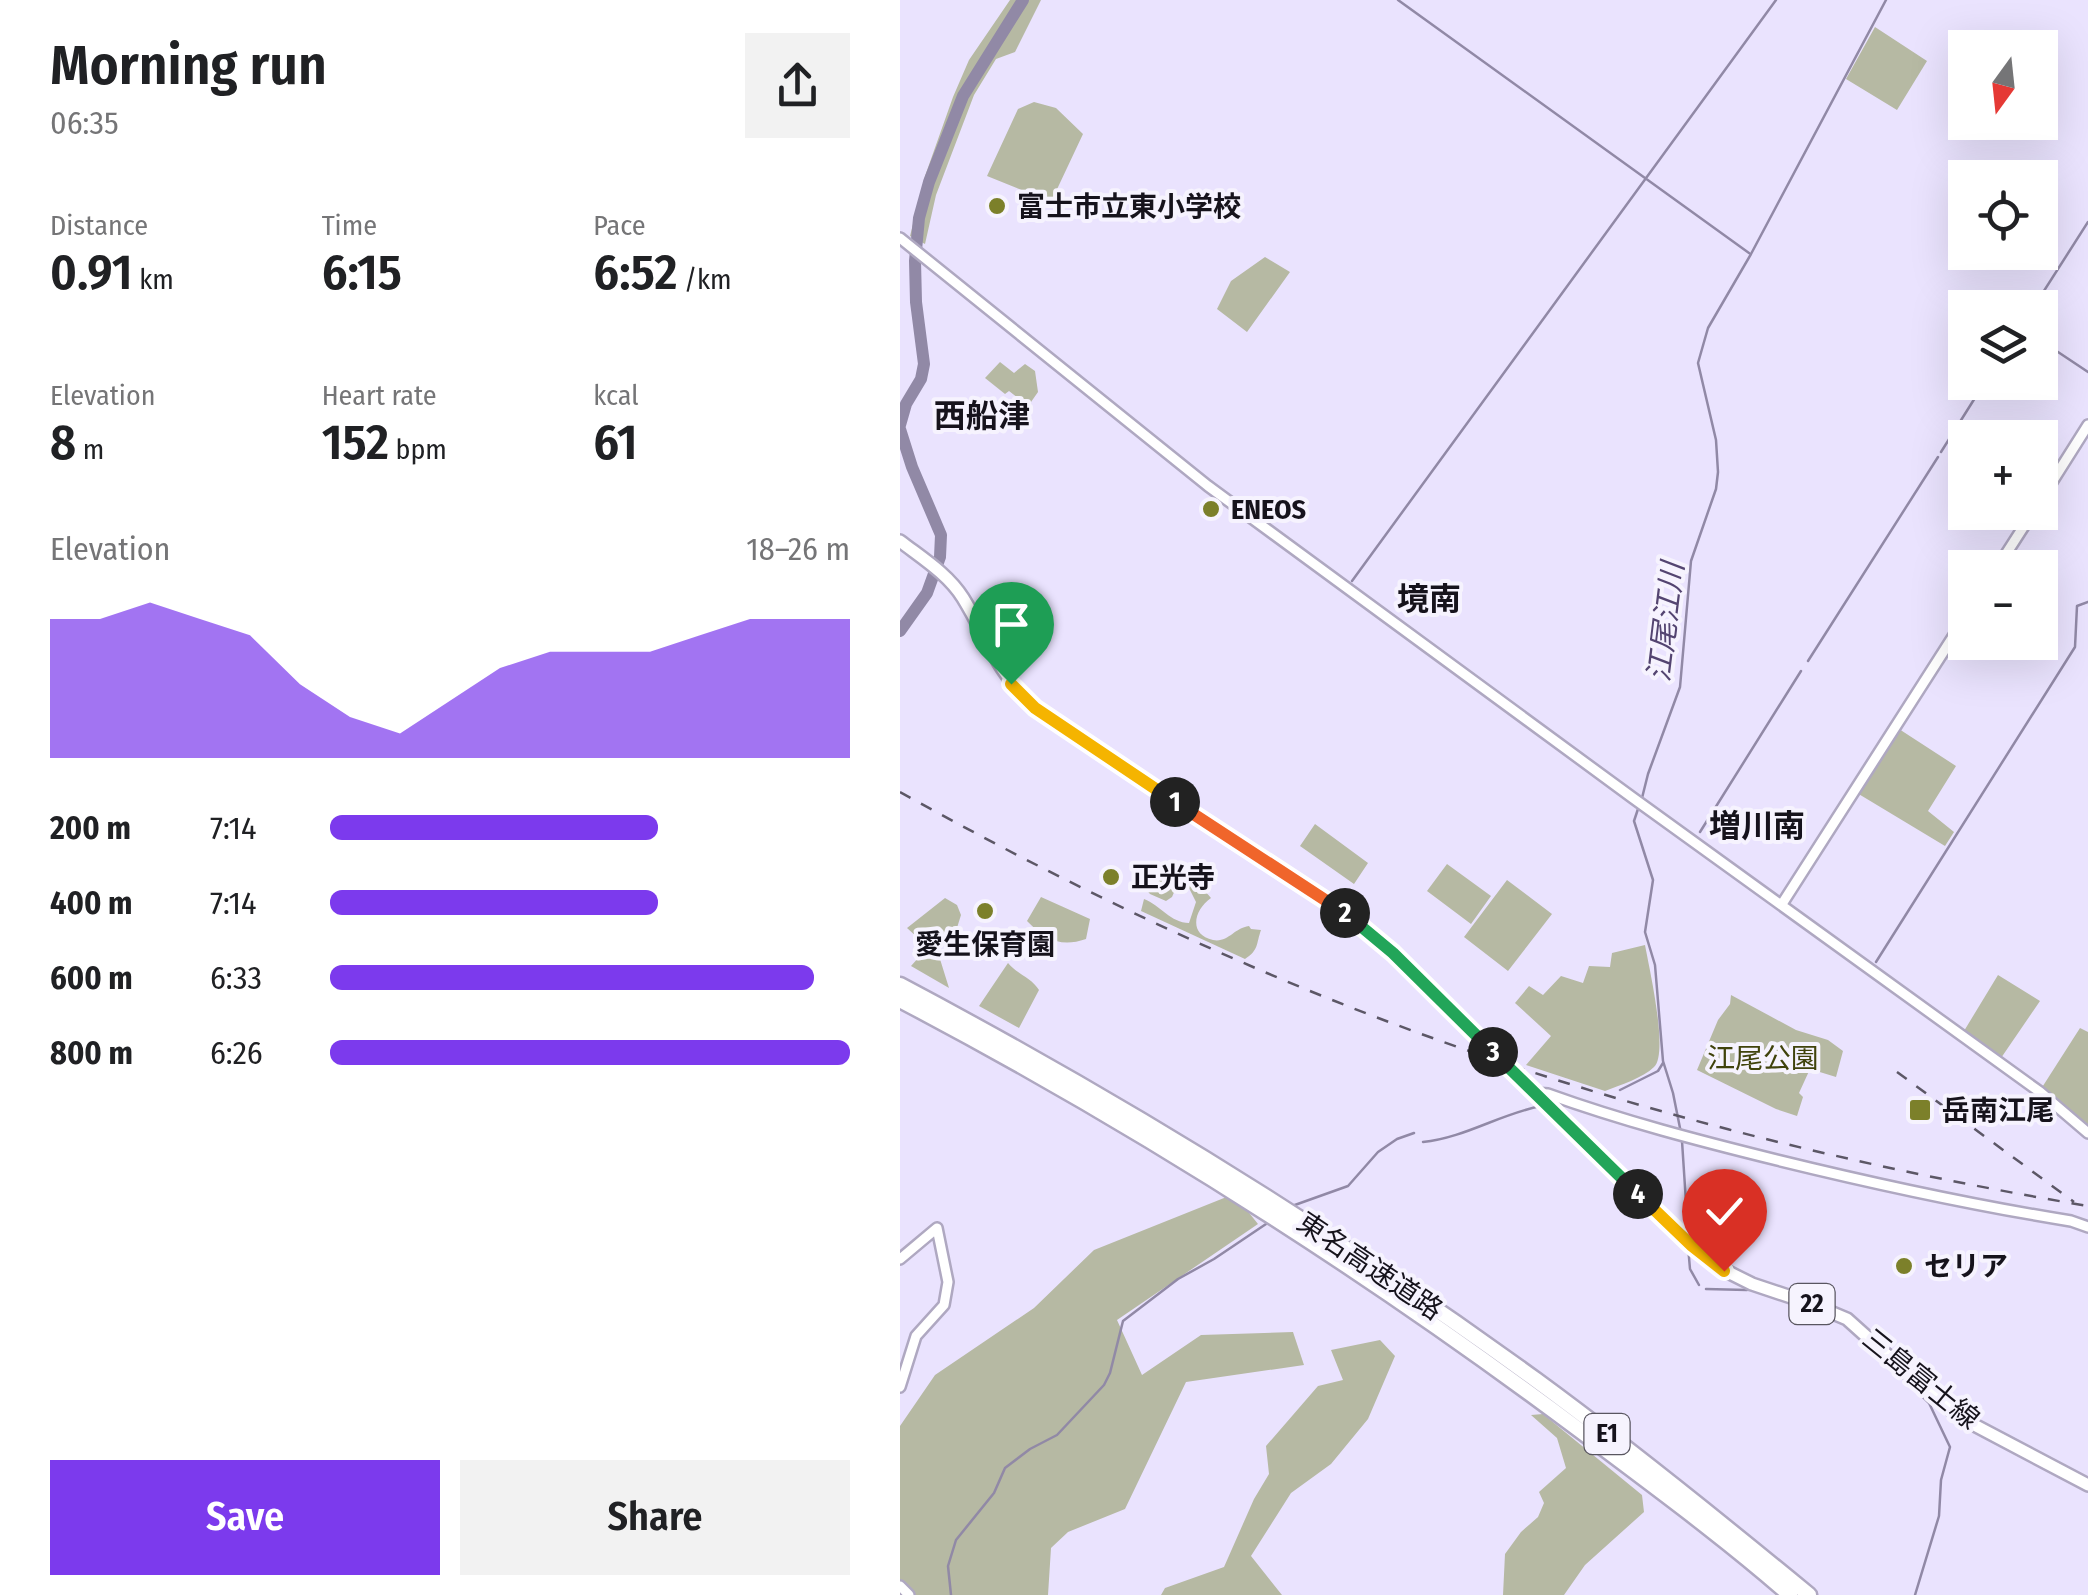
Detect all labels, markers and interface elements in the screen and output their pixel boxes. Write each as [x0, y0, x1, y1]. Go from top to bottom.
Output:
north arrow [1948, 30, 2058, 140]
map controls [1948, 30, 2058, 660]
text: Morning run [50, 33, 327, 99]
button: share [745, 33, 850, 138]
text: 06:35 [50, 104, 119, 142]
button: locate [1948, 160, 2058, 270]
place label: 富士市立東小学校 [1017, 190, 1241, 223]
marker: 富士市立東小学校 [986, 195, 1008, 217]
text: Distance [50, 209, 148, 242]
text: Time [322, 209, 377, 242]
text: Pace [593, 209, 646, 242]
text: 0.91 [50, 242, 133, 302]
text: 6:15 [322, 242, 402, 302]
text: 6:52 [593, 242, 677, 302]
text: km [133, 263, 174, 296]
text: /km [677, 263, 732, 296]
button: layers [1948, 290, 2058, 400]
text: Elevation [50, 379, 155, 412]
text: Heart rate [322, 379, 437, 412]
text: kcal [593, 379, 639, 412]
district label: 西船津 [934, 397, 1030, 435]
text: 8 [50, 412, 76, 472]
text: 152 [322, 412, 389, 472]
text: 61 [593, 412, 637, 472]
button: + [1948, 420, 2058, 530]
text: m [76, 433, 104, 466]
text: bpm [389, 433, 447, 466]
place label: ENEOS [1231, 493, 1306, 526]
marker: ENEOS [1200, 498, 1222, 520]
text: Elevation [50, 530, 170, 568]
text: 18–26 m [746, 530, 850, 568]
button: − [1948, 550, 2058, 660]
water label: 江尾江川 [1641, 557, 1692, 684]
district label: 境南 [1397, 580, 1461, 618]
pin [969, 582, 1054, 685]
icon: arrive [984, 597, 1039, 652]
pin: 1 [1150, 777, 1200, 827]
text: 1 [1169, 785, 1181, 818]
district label: 増川南 [1709, 807, 1805, 845]
text: 200 m [50, 809, 131, 847]
text: 7:14 [210, 809, 256, 847]
place label: 正光寺 [1131, 861, 1215, 894]
marker: 正光寺 [1100, 866, 1122, 888]
text: 400 m [50, 884, 132, 922]
text: 7:14 [210, 884, 256, 922]
pin: 2 [1320, 888, 1370, 938]
text: 2 [1339, 896, 1351, 929]
marker: 愛生保育園 [974, 900, 996, 922]
place label: 愛生保育園 [915, 928, 1055, 961]
text: 600 m [50, 959, 133, 997]
text: 6:33 [210, 959, 262, 997]
pin: 3 [1468, 1027, 1518, 1077]
text: 800 m [50, 1034, 133, 1072]
text: 6:26 [210, 1034, 263, 1072]
text: 3 [1486, 1035, 1500, 1068]
park label: 江尾公園 [1707, 1042, 1819, 1075]
place label: 岳南江尾 [1942, 1094, 2054, 1127]
marker: 岳南江尾 [1907, 1097, 1933, 1123]
pin: 4 [1613, 1169, 1663, 1219]
pin [1682, 1169, 1767, 1272]
text: 4 [1631, 1177, 1645, 1210]
icon: check [1697, 1184, 1752, 1239]
street label: 東名高速道路 [1291, 1205, 1449, 1327]
place label: セリア [1924, 1250, 2008, 1283]
marker: セリア [1893, 1255, 1915, 1277]
road number: 22 [1790, 1284, 1834, 1324]
street label: 三島富士線 [1856, 1322, 1986, 1436]
road number: E1 [1584, 1414, 1630, 1454]
button: Save [50, 1460, 440, 1575]
button: Share [460, 1460, 850, 1575]

